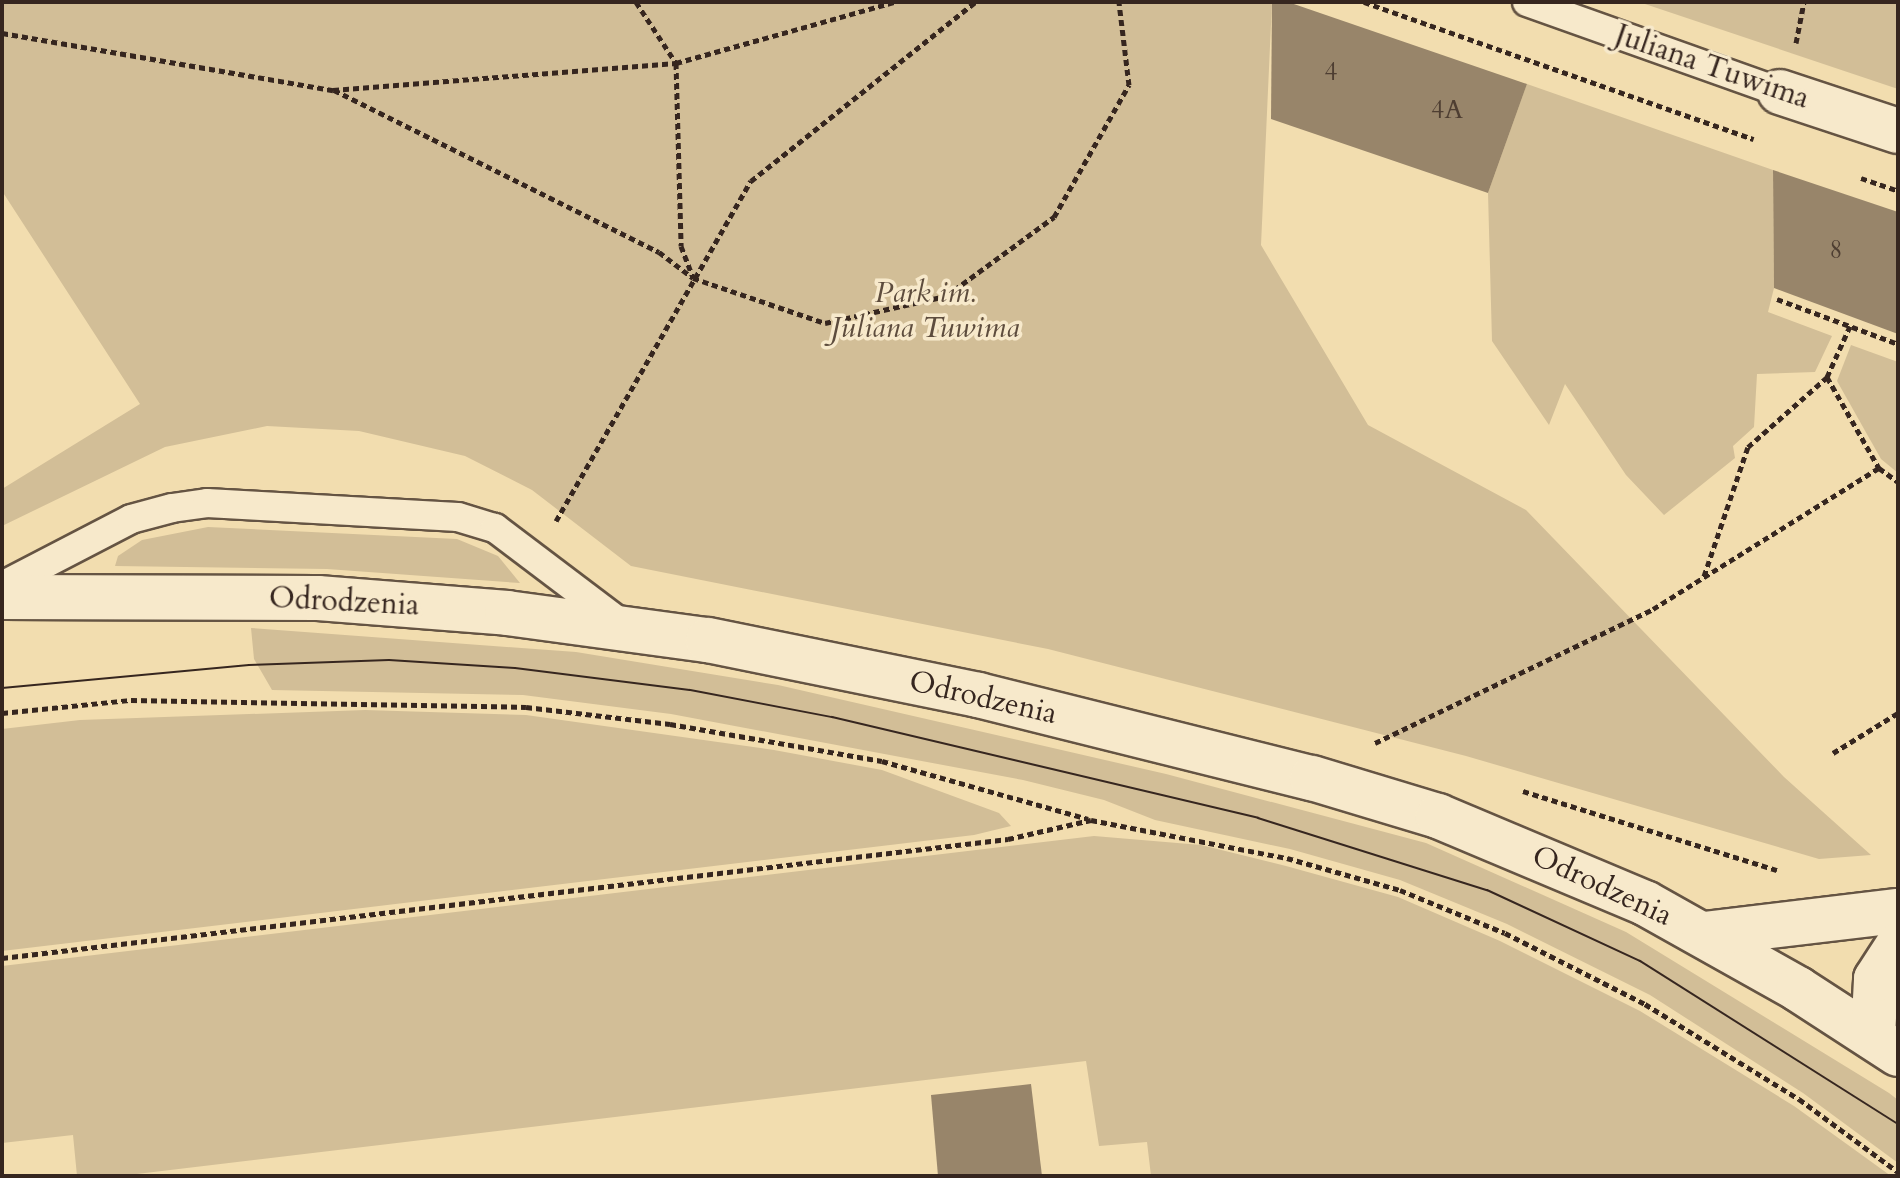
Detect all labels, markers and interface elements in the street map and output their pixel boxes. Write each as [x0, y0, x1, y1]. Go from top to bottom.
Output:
street label: Juliana Tuwima [1610, 17, 1814, 117]
house number: 4 [1324, 56, 1338, 88]
house number: 4A [1431, 94, 1463, 126]
house number: 8 [1829, 234, 1843, 266]
park label: Park im. Juliana Tuwima [830, 275, 1020, 346]
street label: Odrodzenia [268, 580, 420, 624]
street label: Odrodzenia [906, 664, 1060, 732]
street label: Odrodzenia [1526, 838, 1678, 934]

